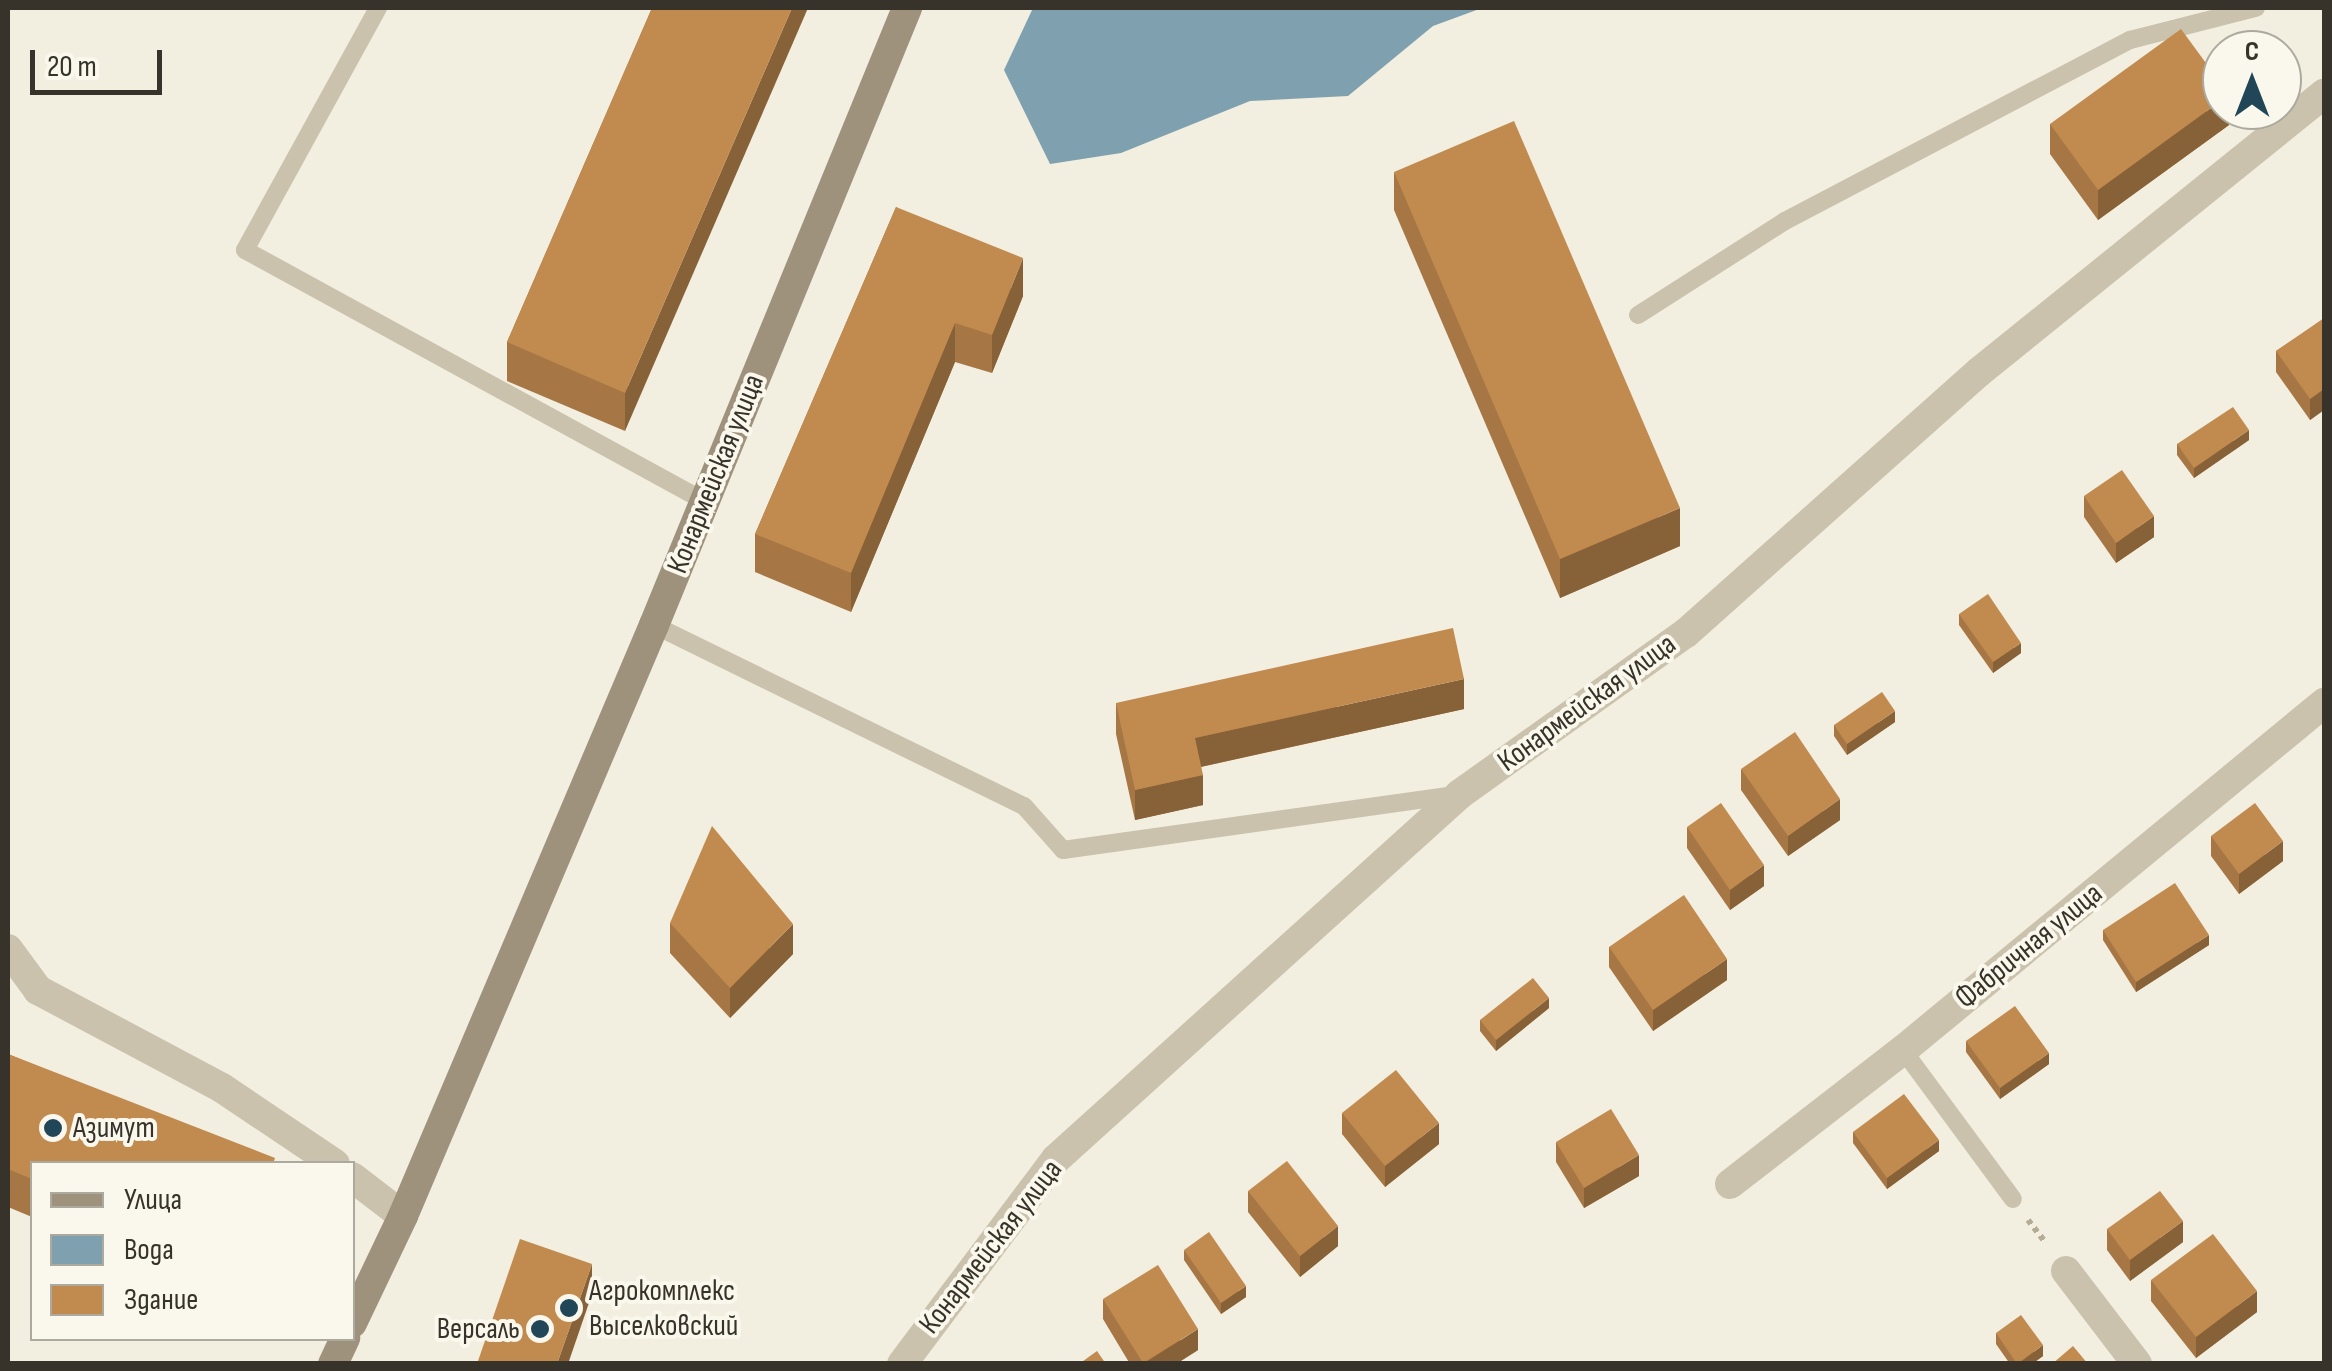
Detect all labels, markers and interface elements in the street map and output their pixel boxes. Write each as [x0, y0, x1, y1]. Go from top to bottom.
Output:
scale bar [35, 30, 168, 92]
north arrow [2202, 30, 2302, 130]
text: С [2245, 35, 2259, 68]
text: 20 m [47, 49, 97, 85]
street label: Конармейская улица [660, 369, 772, 579]
street label: Конармейская улица [1491, 626, 1683, 780]
street label: Фабричная улица [1948, 876, 2110, 1016]
place label: Азимут [73, 1110, 155, 1146]
marker: Азимут [42, 1117, 64, 1139]
street label: Конармейская улица [912, 1153, 1070, 1341]
legend [30, 1161, 355, 1341]
text: Улица [124, 1182, 182, 1218]
text: Вода [124, 1232, 174, 1268]
place label: Агрокомплекс Выселковский [589, 1273, 738, 1344]
text: Здание [124, 1282, 198, 1318]
marker: Агрокомплекс Выселковский [558, 1297, 580, 1319]
place label: Версаль [437, 1311, 520, 1347]
marker: Версаль [529, 1318, 551, 1340]

